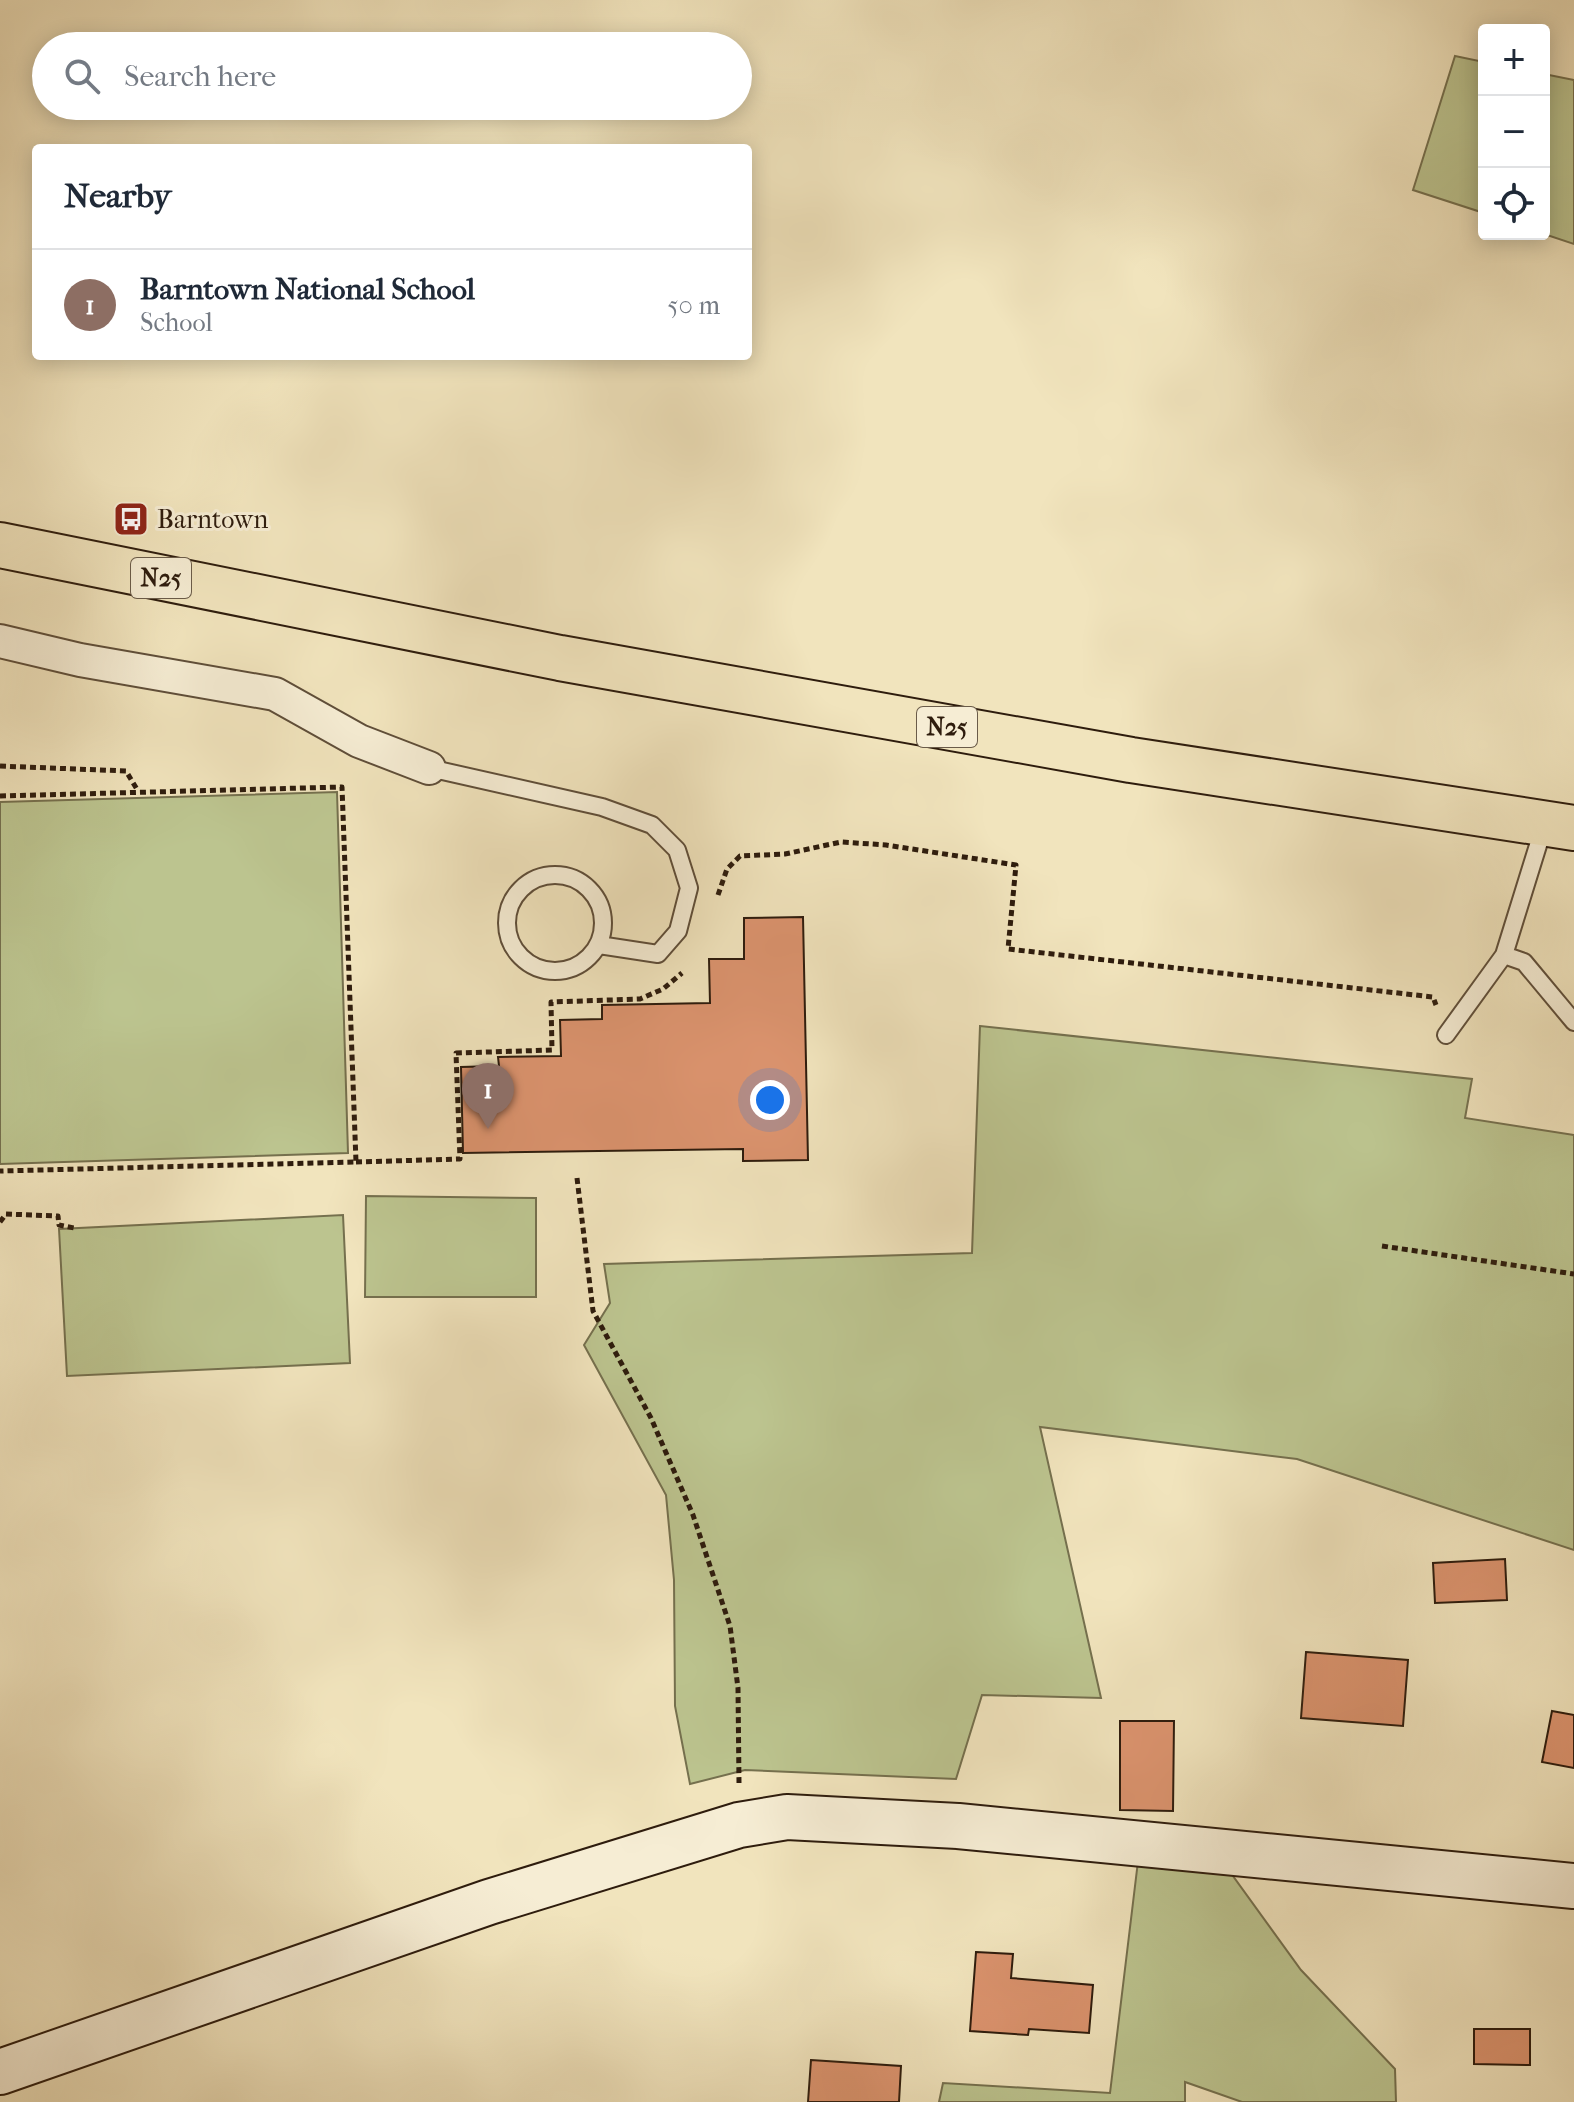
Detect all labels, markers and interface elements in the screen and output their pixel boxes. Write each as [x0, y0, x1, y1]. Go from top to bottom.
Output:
map controls [1478, 24, 1550, 240]
button: + [1478, 24, 1550, 96]
search box [32, 32, 752, 120]
icon: search [60, 54, 104, 98]
text: Search here [124, 59, 276, 94]
button: − [1478, 96, 1550, 168]
button: locate [1478, 168, 1550, 240]
text: Nearby [64, 176, 171, 216]
text: Barntown National School [140, 272, 475, 307]
text: 1 [85, 290, 95, 321]
text: 50 m [667, 290, 720, 321]
text: School [140, 307, 213, 338]
bus stop icon: Barntown [112, 500, 150, 538]
place label: Barntown [157, 504, 268, 535]
road number: N25 [131, 558, 191, 598]
road number: N25 [917, 707, 977, 747]
pin: 1 [462, 1063, 514, 1129]
your location [750, 1080, 790, 1120]

